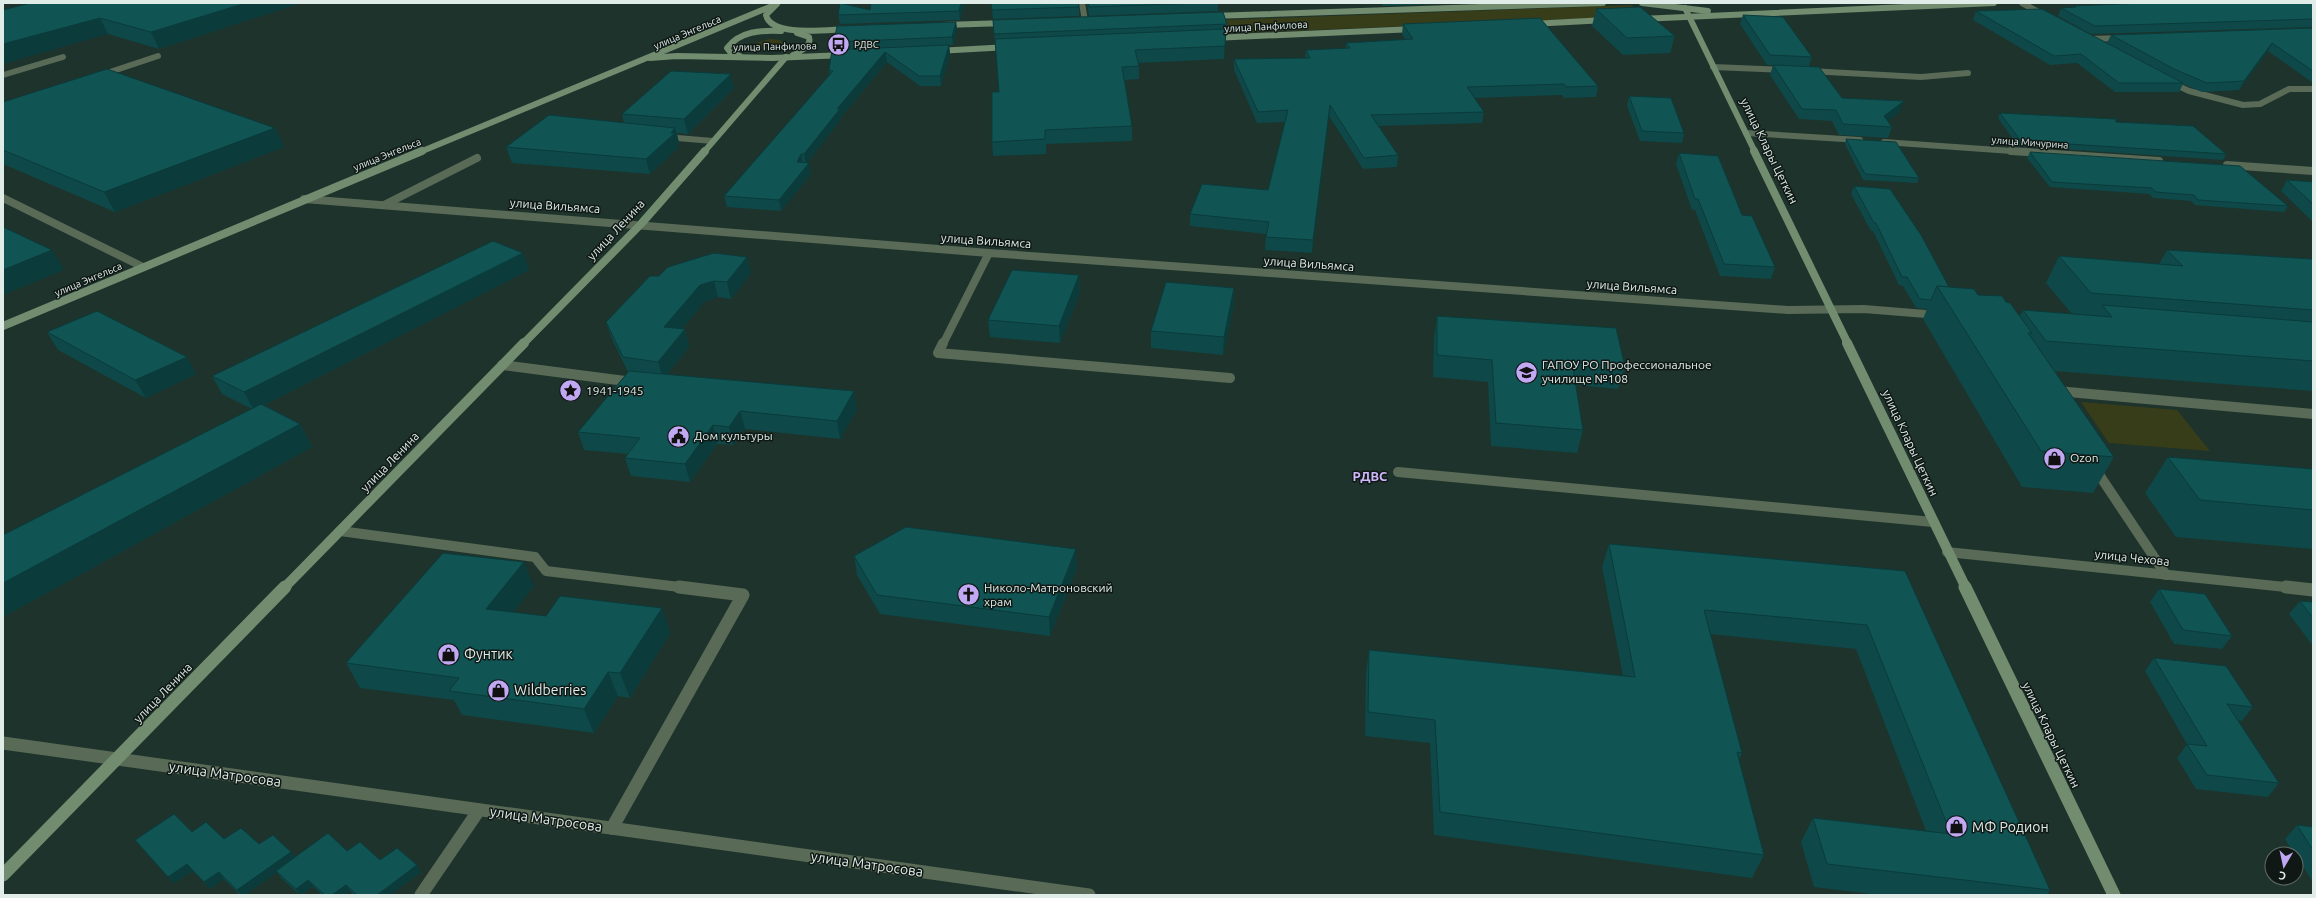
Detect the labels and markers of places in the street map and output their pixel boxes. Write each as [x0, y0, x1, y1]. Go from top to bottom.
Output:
bus stop icon: РДВС [826, 31, 852, 57]
place label: РДВС [854, 39, 879, 50]
place label: ГАПОУ РО Профессиональное училище №108 [1542, 358, 1712, 385]
school or university icon: ГАПОУ РО Профессиональное училище №108 [1513, 359, 1539, 385]
place icon: 1941-1945 [558, 378, 584, 404]
place label: 1941-1945 [586, 384, 644, 397]
public building icon: Дом культуры [665, 423, 691, 449]
place label: Дом культуры [694, 429, 773, 442]
shop icon: Ozon [2042, 445, 2068, 471]
place label: Ozon [2070, 451, 2099, 464]
place label: Николо-Матроновский храм [984, 581, 1113, 608]
church icon: Николо-Матроновский храм [955, 582, 981, 608]
shop icon: Фунтик [435, 641, 461, 667]
place label: Фунтик [464, 646, 513, 662]
shop icon: Wildberries [486, 677, 512, 703]
place label: Wildberries [514, 682, 586, 698]
shop icon: МФ Родион [1944, 814, 1970, 840]
place label: МФ Родион [1972, 819, 2049, 835]

